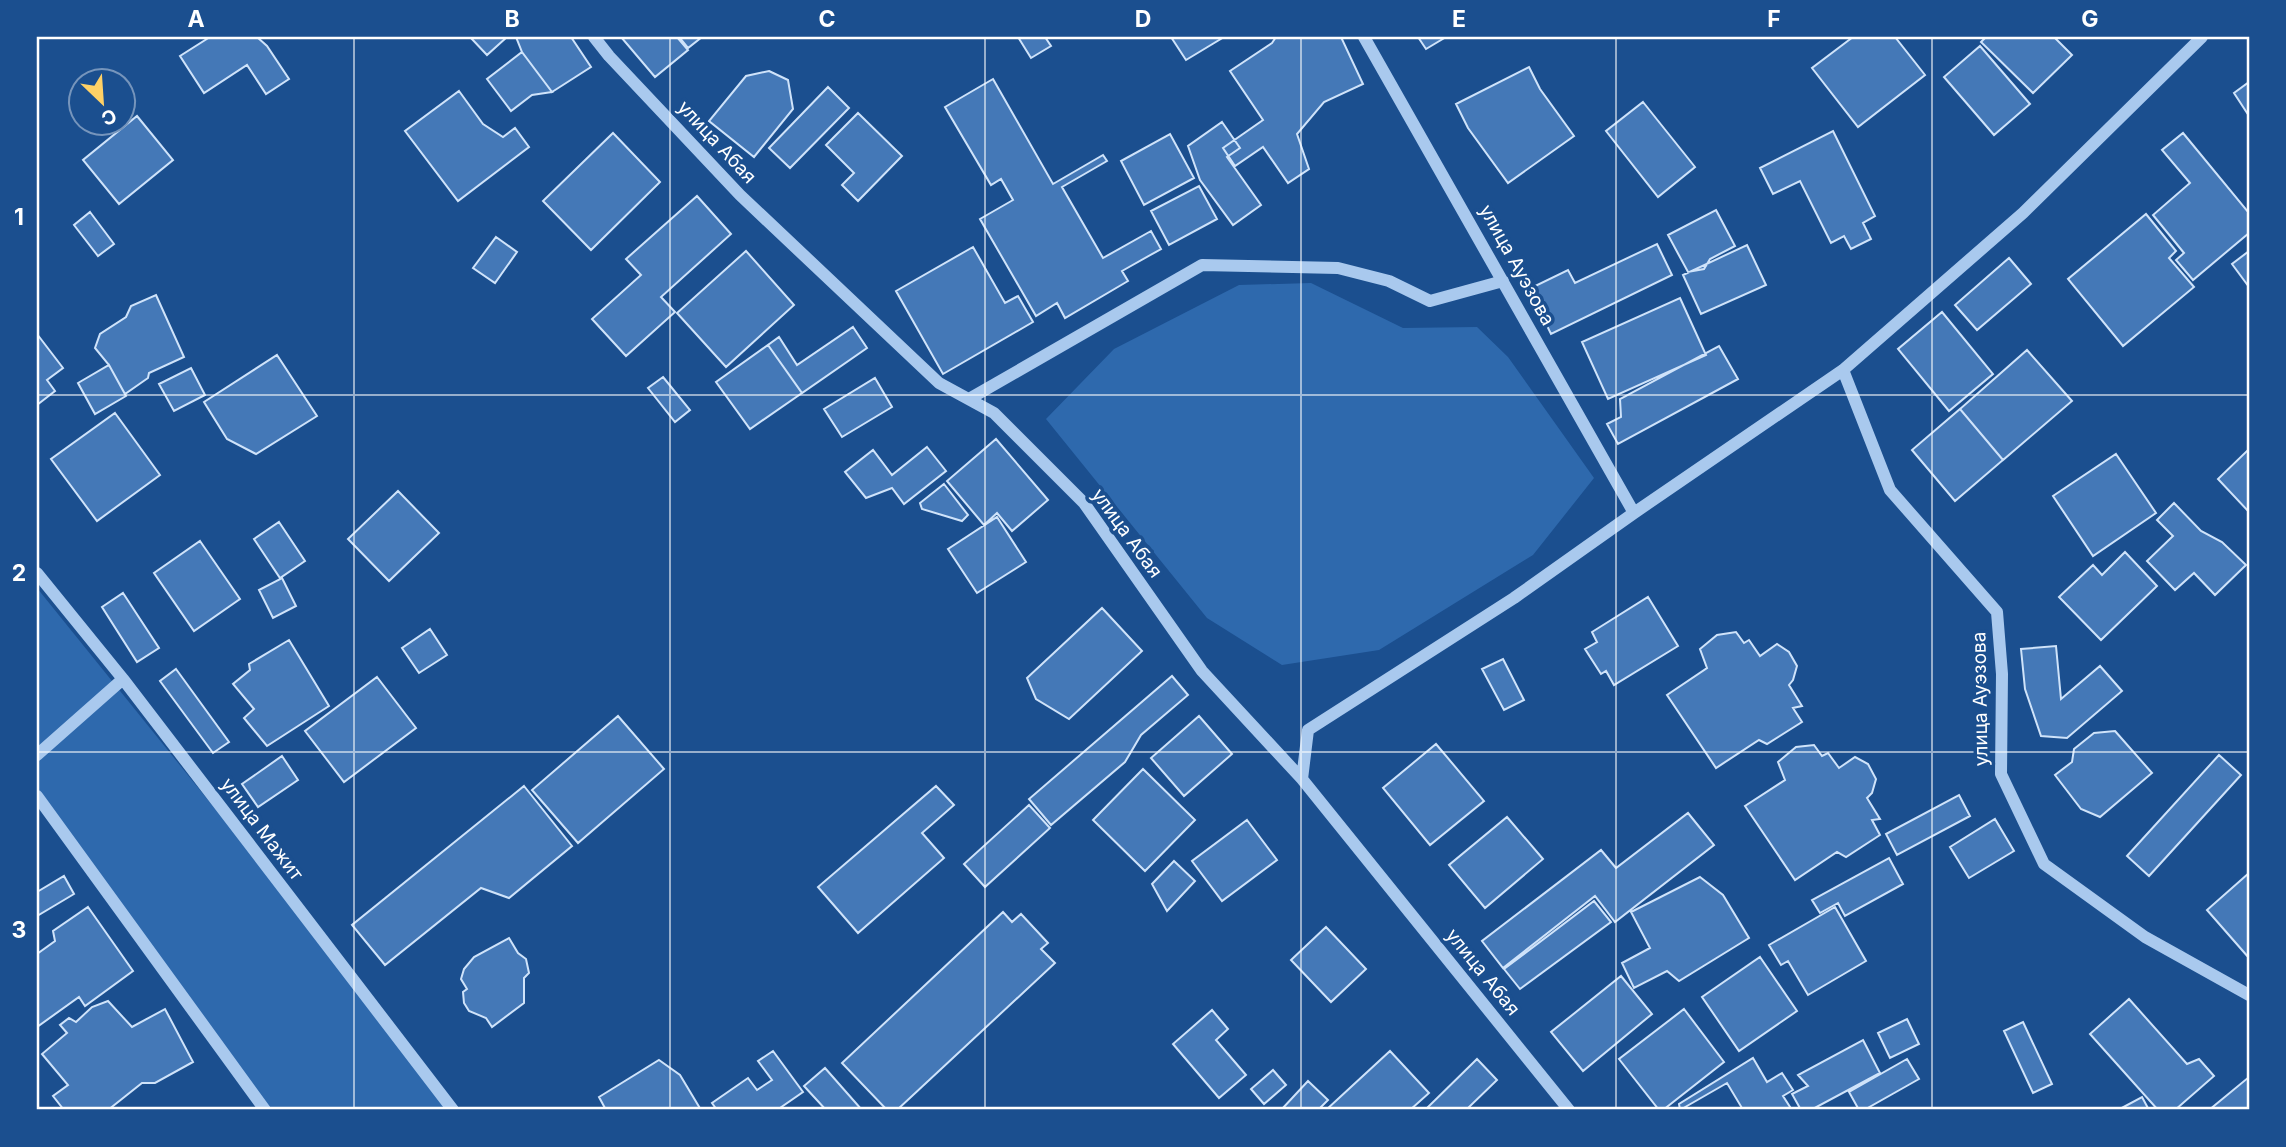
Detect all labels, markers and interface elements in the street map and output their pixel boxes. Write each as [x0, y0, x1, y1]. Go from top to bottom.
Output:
text: A [187, 5, 205, 33]
text: B [504, 5, 520, 33]
text: C [818, 5, 836, 33]
text: D [1135, 5, 1151, 33]
text: E [1452, 5, 1466, 33]
text: F [1767, 5, 1781, 33]
text: G [2081, 5, 2099, 33]
north arrow [66, 66, 136, 136]
street label: улица Абая [673, 96, 761, 188]
text: С [98, 104, 120, 130]
street label: улица Ауэзова [1474, 200, 1560, 330]
text: 1 [14, 203, 24, 231]
street label: улица Абая [1087, 484, 1167, 582]
text: 2 [12, 559, 26, 587]
street label: улица Ауэзова [1967, 631, 1993, 767]
street label: улица Мажит [216, 773, 308, 885]
text: 3 [12, 916, 26, 944]
street label: улица Абая [1441, 924, 1525, 1020]

